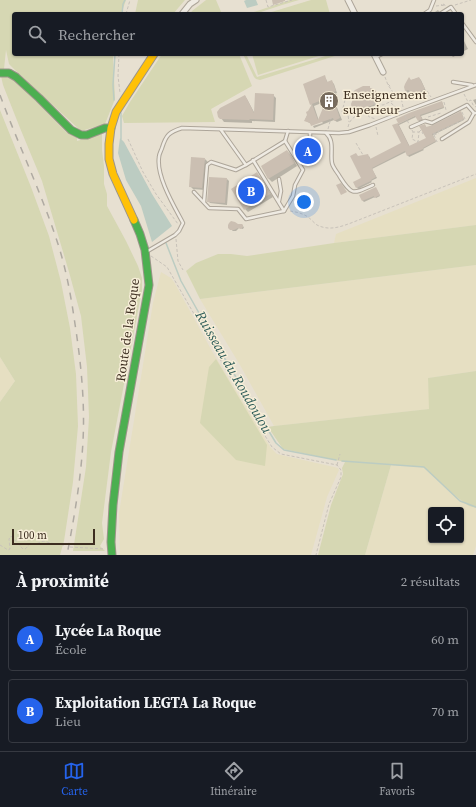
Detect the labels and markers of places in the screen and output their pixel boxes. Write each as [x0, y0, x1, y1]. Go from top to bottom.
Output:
place label: Enseignement superieur [343, 86, 427, 118]
building icon: Enseignement superieur [318, 90, 340, 112]
pin: A [295, 136, 321, 166]
pin: B [238, 176, 264, 206]

